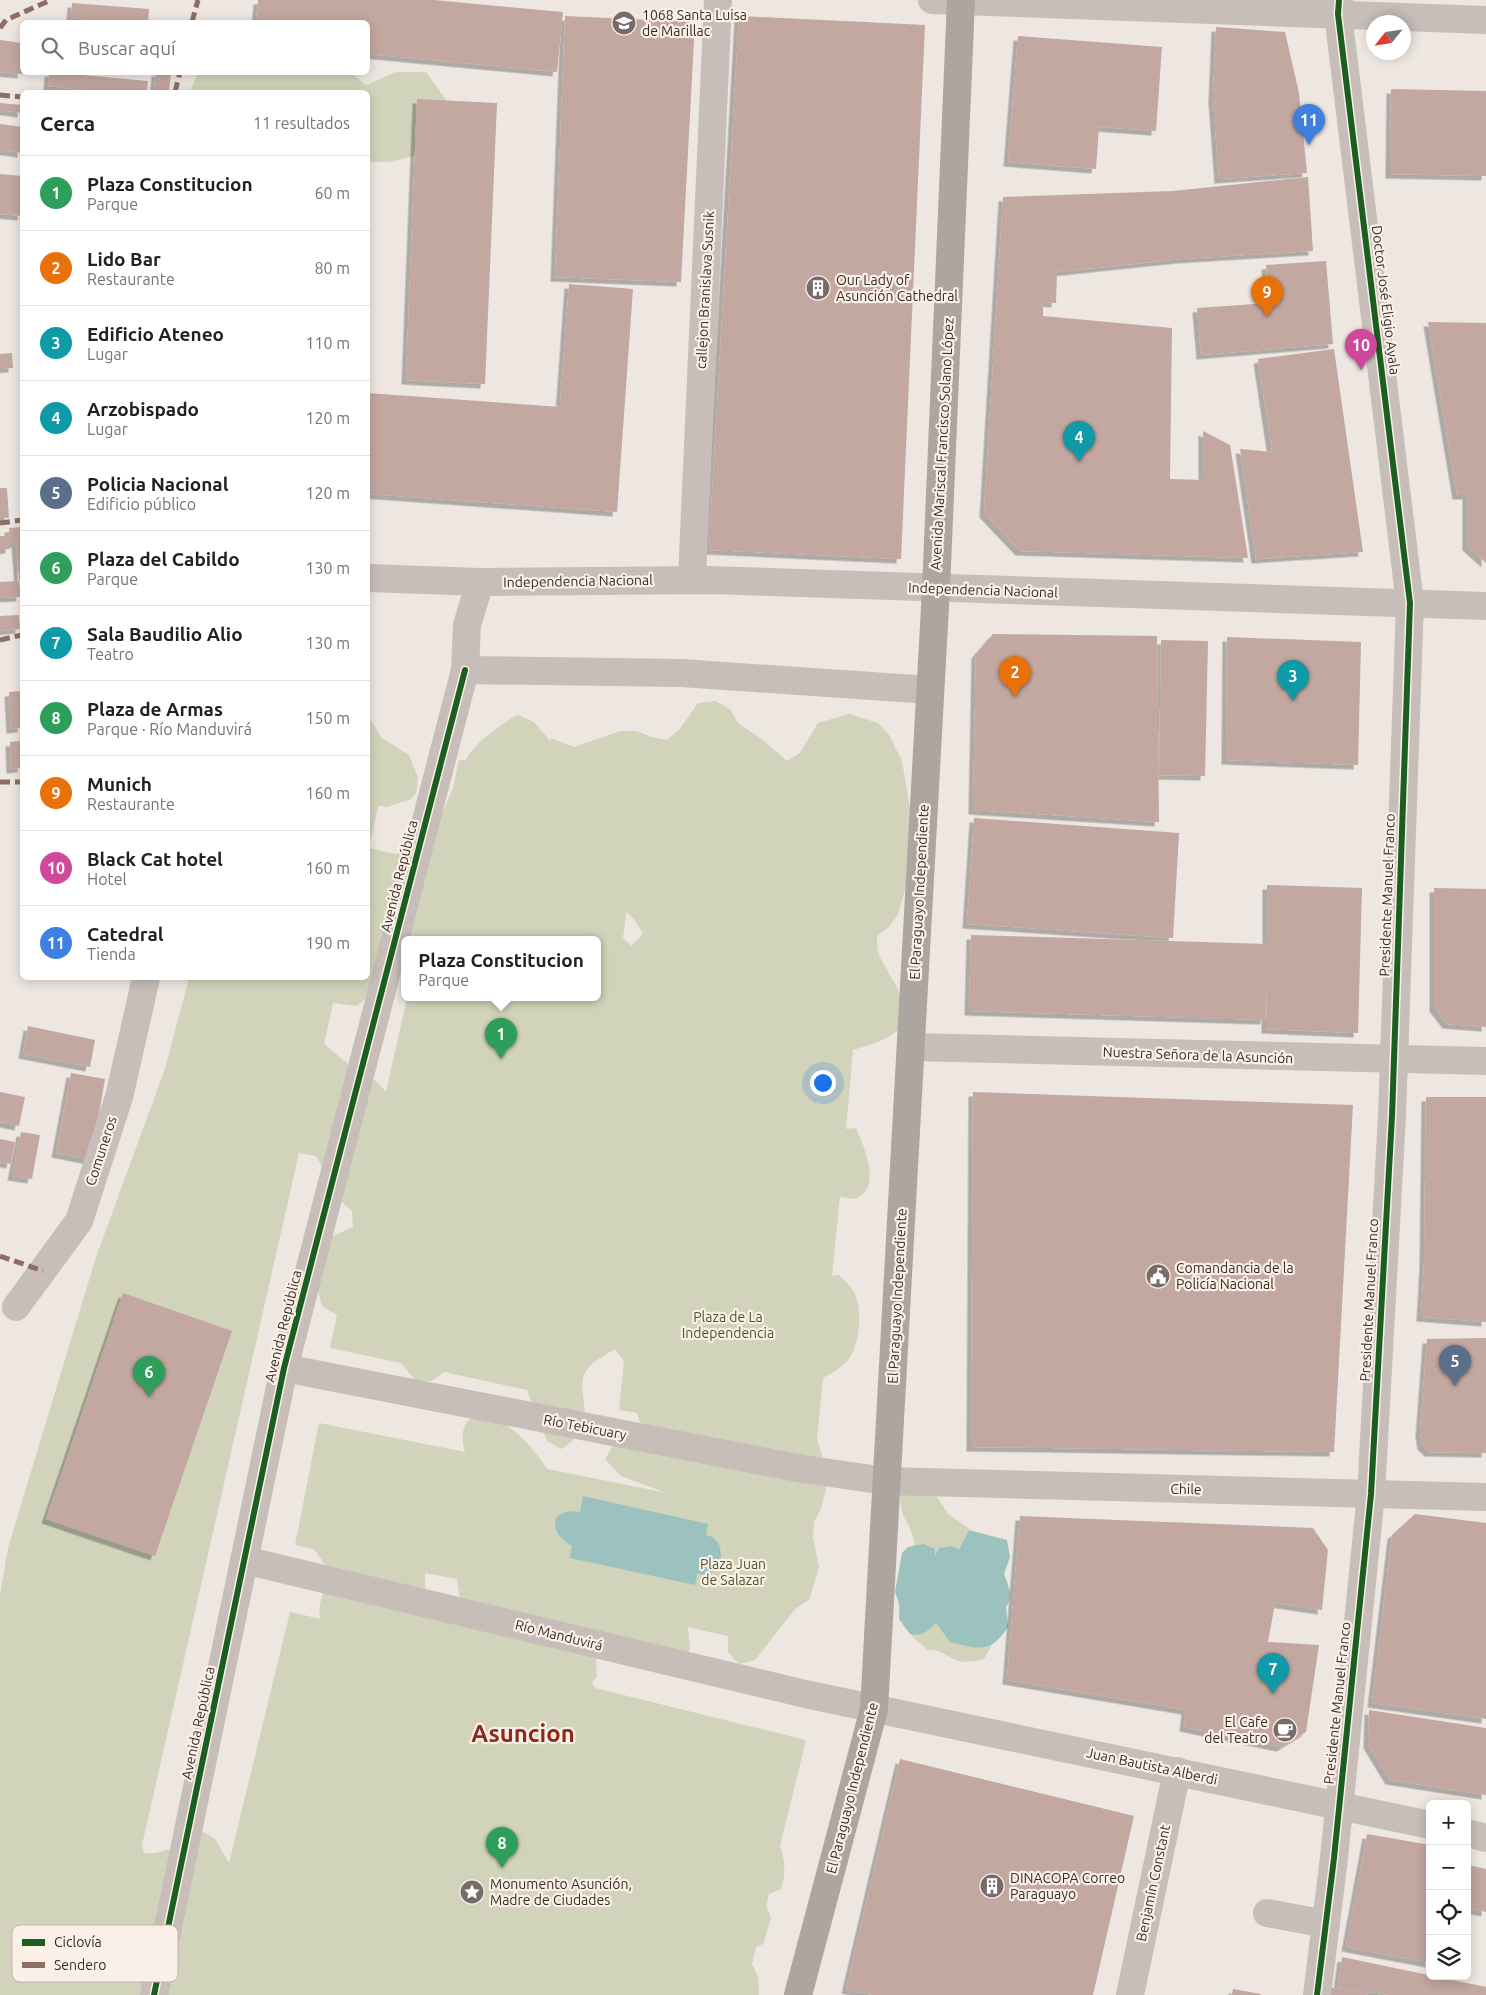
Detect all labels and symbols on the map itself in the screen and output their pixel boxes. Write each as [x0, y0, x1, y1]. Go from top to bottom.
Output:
place label: 1068 Santa Luisa de Marillac [642, 7, 747, 39]
school or university icon: 1068 Santa Luisa de Marillac [611, 10, 637, 36]
north arrow [1366, 15, 1411, 60]
pin: 11 [1293, 104, 1325, 145]
street label: callejon Branislava Susnik [693, 211, 717, 369]
street label: Doctor José Eligio Ayala [1369, 224, 1403, 376]
place label: Our Lady of Asunción Cathedral [836, 272, 958, 304]
building icon: Our Lady of Asunción Cathedral [805, 275, 831, 301]
pin: 9 [1251, 276, 1283, 317]
street label: Avenida Mariscal Francisco Solano López [927, 317, 957, 571]
pin: 10 [1345, 329, 1377, 370]
pin: 4 [1063, 421, 1095, 462]
street label: Independencia Nacional [503, 572, 653, 590]
street label: Independencia Nacional [908, 579, 1058, 601]
pin: 2 [999, 656, 1031, 697]
pin: 3 [1277, 660, 1309, 701]
street label: El Paraguayo Independiente [906, 804, 932, 980]
street label: Presidente Manuel Franco [1376, 813, 1398, 977]
street label: Avenida República [377, 818, 421, 934]
pin: 1 [485, 1018, 517, 1059]
street label: Nuestra Señora de la Asunción [1102, 1044, 1294, 1066]
your location [810, 1070, 836, 1096]
street label: Comuneros [82, 1114, 120, 1188]
street label: El Paraguayo Independiente [884, 1208, 910, 1384]
street label: Presidente Manuel Franco [1357, 1218, 1381, 1382]
place label: Comandancia de la Policía Nacional [1176, 1260, 1294, 1292]
public building icon: Comandancia de la Policía Nacional [1145, 1263, 1171, 1289]
street label: Avenida República [261, 1268, 305, 1384]
park label: Plaza de La Independencia [682, 1309, 774, 1341]
pin: 5 [1439, 1345, 1471, 1386]
pin: 6 [133, 1356, 165, 1397]
street label: Río Tebicuary [542, 1411, 628, 1443]
street label: Chile [1170, 1481, 1202, 1497]
park label: Plaza Juan de Salazar [700, 1556, 766, 1588]
street label: Río Manduvirá [514, 1616, 604, 1654]
street label: Presidente Manuel Franco [1321, 1621, 1353, 1785]
pin: 7 [1257, 1653, 1289, 1694]
street label: Avenida República [178, 1665, 218, 1781]
street label: El Paraguayo Independiente [823, 1701, 881, 1875]
place label: El Cafe del Teatro [1204, 1714, 1268, 1746]
cafe icon: El Cafe del Teatro [1272, 1717, 1298, 1743]
district label: Asuncion [471, 1720, 575, 1747]
street label: Juan Bautista Alberdi [1085, 1744, 1219, 1788]
street label: Benjamín Constant [1133, 1823, 1173, 1943]
pin: 8 [486, 1827, 518, 1868]
place label: DINACOPA Correo Paraguayo [1010, 1870, 1125, 1902]
building icon: DINACOPA Correo Paraguayo [979, 1873, 1005, 1899]
place label: Monumento Asunción, Madre de Ciudades [490, 1876, 632, 1908]
place icon: Monumento Asunción, Madre de Ciudades [459, 1879, 485, 1905]
legend [12, 1925, 178, 1982]
text: Ciclovía [54, 1934, 102, 1950]
text: Sendero [54, 1957, 106, 1973]

